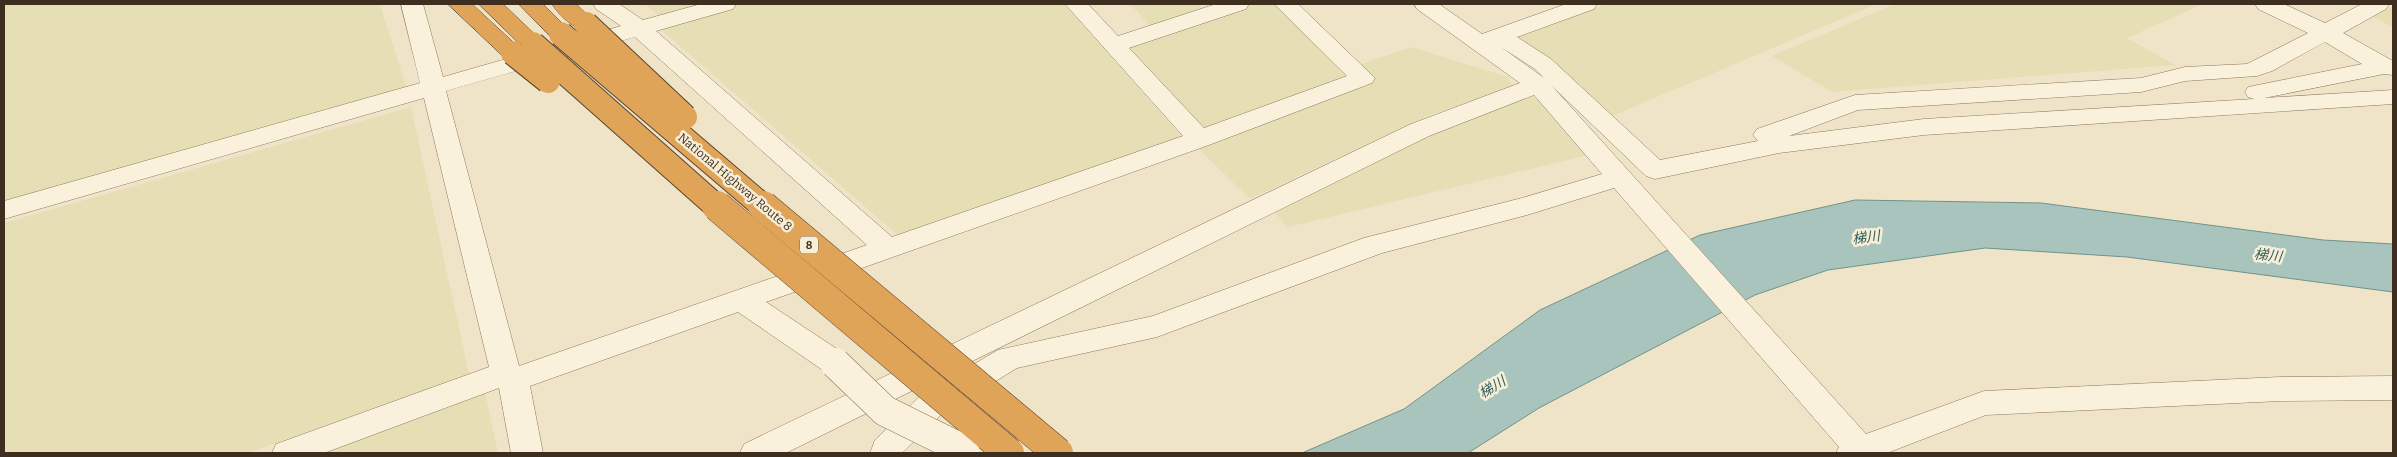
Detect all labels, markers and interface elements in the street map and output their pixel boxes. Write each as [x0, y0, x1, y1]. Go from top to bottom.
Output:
street label: National Highway Route 8 [675, 130, 795, 234]
water label: 梯川 [1851, 227, 1883, 248]
road number: 8 [800, 236, 818, 254]
water label: 梯川 [2253, 246, 2285, 266]
water label: 梯川 [1476, 372, 1510, 402]

